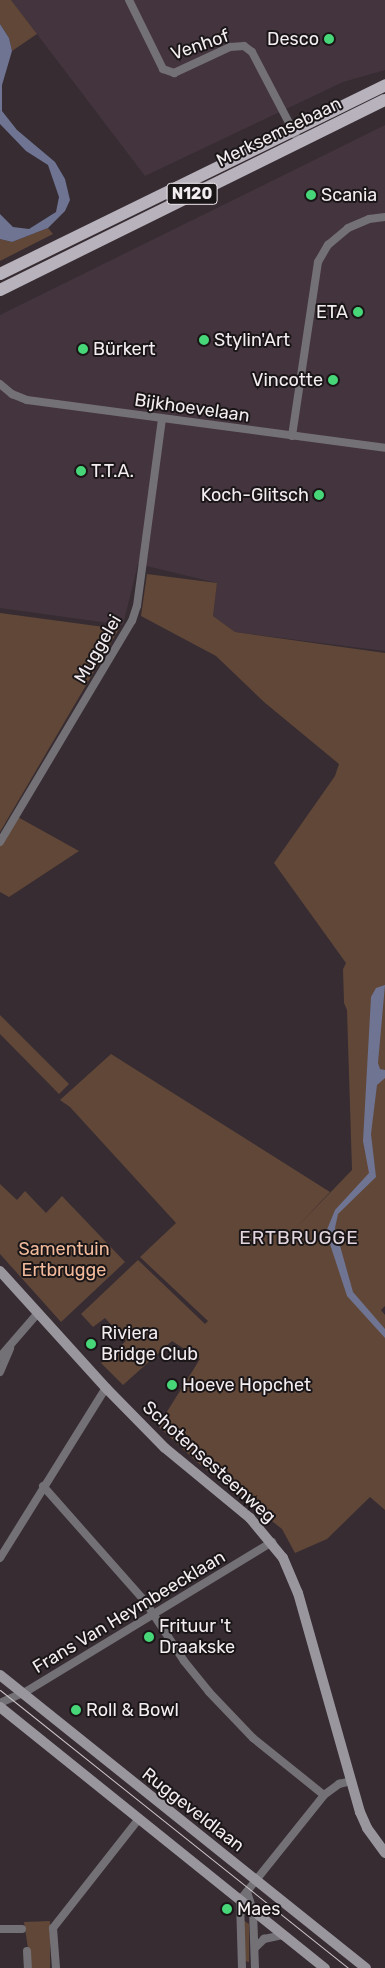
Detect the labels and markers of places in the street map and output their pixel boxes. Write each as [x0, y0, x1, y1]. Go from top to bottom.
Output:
place label: Desco [267, 28, 319, 50]
marker: Desco [323, 33, 335, 45]
place label: Scania [321, 184, 377, 206]
marker: Scania [305, 189, 317, 201]
place label: ETA [316, 301, 348, 323]
marker: ETA [352, 306, 364, 318]
place label: Stylin'Art [214, 329, 290, 351]
marker: Stylin'Art [198, 334, 210, 346]
place label: Bürkert [93, 338, 156, 360]
marker: Bürkert [77, 343, 89, 355]
place label: Vincotte [252, 369, 323, 391]
marker: Vincotte [327, 374, 339, 386]
place label: T.T.A. [91, 460, 134, 482]
marker: T.T.A. [75, 465, 87, 477]
place label: Koch-Glitsch [201, 484, 309, 506]
marker: Koch-Glitsch [313, 489, 325, 501]
place label: Riviera Bridge Club [101, 1323, 198, 1366]
marker: Riviera Bridge Club [85, 1338, 97, 1350]
place label: Hoeve Hopchet [182, 1374, 311, 1396]
marker: Hoeve Hopchet [166, 1379, 178, 1391]
place label: Frituur 't Draakske [159, 1616, 235, 1658]
marker: Frituur 't Draakske [143, 1631, 155, 1643]
place label: Roll & Bowl [86, 1699, 179, 1721]
marker: Roll & Bowl [70, 1704, 82, 1716]
place label: Maes [237, 1898, 280, 1920]
marker: Maes [221, 1903, 233, 1915]

